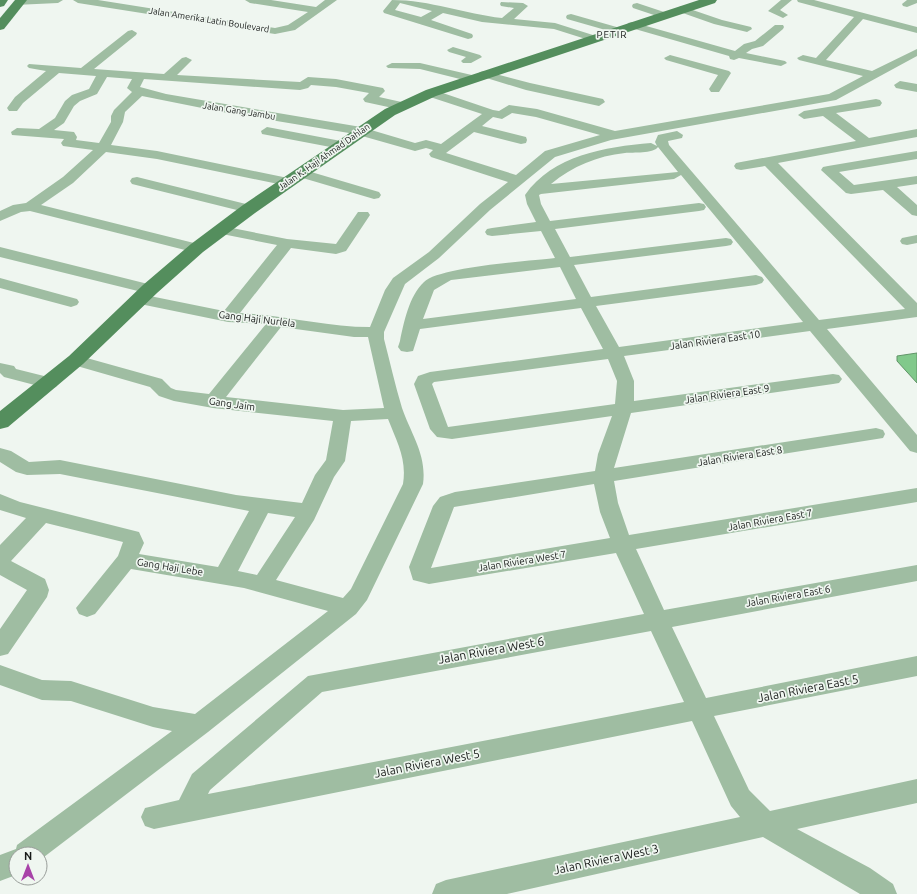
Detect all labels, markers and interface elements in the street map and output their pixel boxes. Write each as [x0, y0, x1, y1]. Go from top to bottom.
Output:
street label: Jalan Amerika Latin Boulevard [148, 6, 270, 34]
district label: PETIR [597, 29, 627, 40]
street label: Jalan Gang Jambu [202, 100, 276, 122]
street label: Jalan K. Haji Ahmad Dahlan [276, 122, 372, 192]
street label: Gang Haji Nurlela [218, 309, 296, 329]
street label: Jalan Riviera East 10 [669, 328, 761, 352]
street label: Jalan Riviera East 9 [684, 383, 770, 405]
street label: Gang Jaim [208, 395, 256, 413]
street label: Jalan Riviera East 8 [697, 444, 783, 468]
street label: Jalan Riviera East 7 [727, 507, 813, 533]
street label: Jalan Riviera West 7 [477, 549, 567, 573]
street label: Gang Haji Lebe [136, 556, 204, 578]
street label: Jalan Riviera East 6 [745, 583, 831, 609]
street label: Jalan Riviera West 6 [437, 634, 545, 666]
street label: Jalan Riviera East 5 [756, 672, 860, 704]
street label: Jalan Riviera West 5 [373, 746, 481, 780]
street label: Jalan Riviera West 3 [552, 841, 660, 877]
north arrow [8, 846, 48, 886]
text: N [24, 850, 32, 862]

